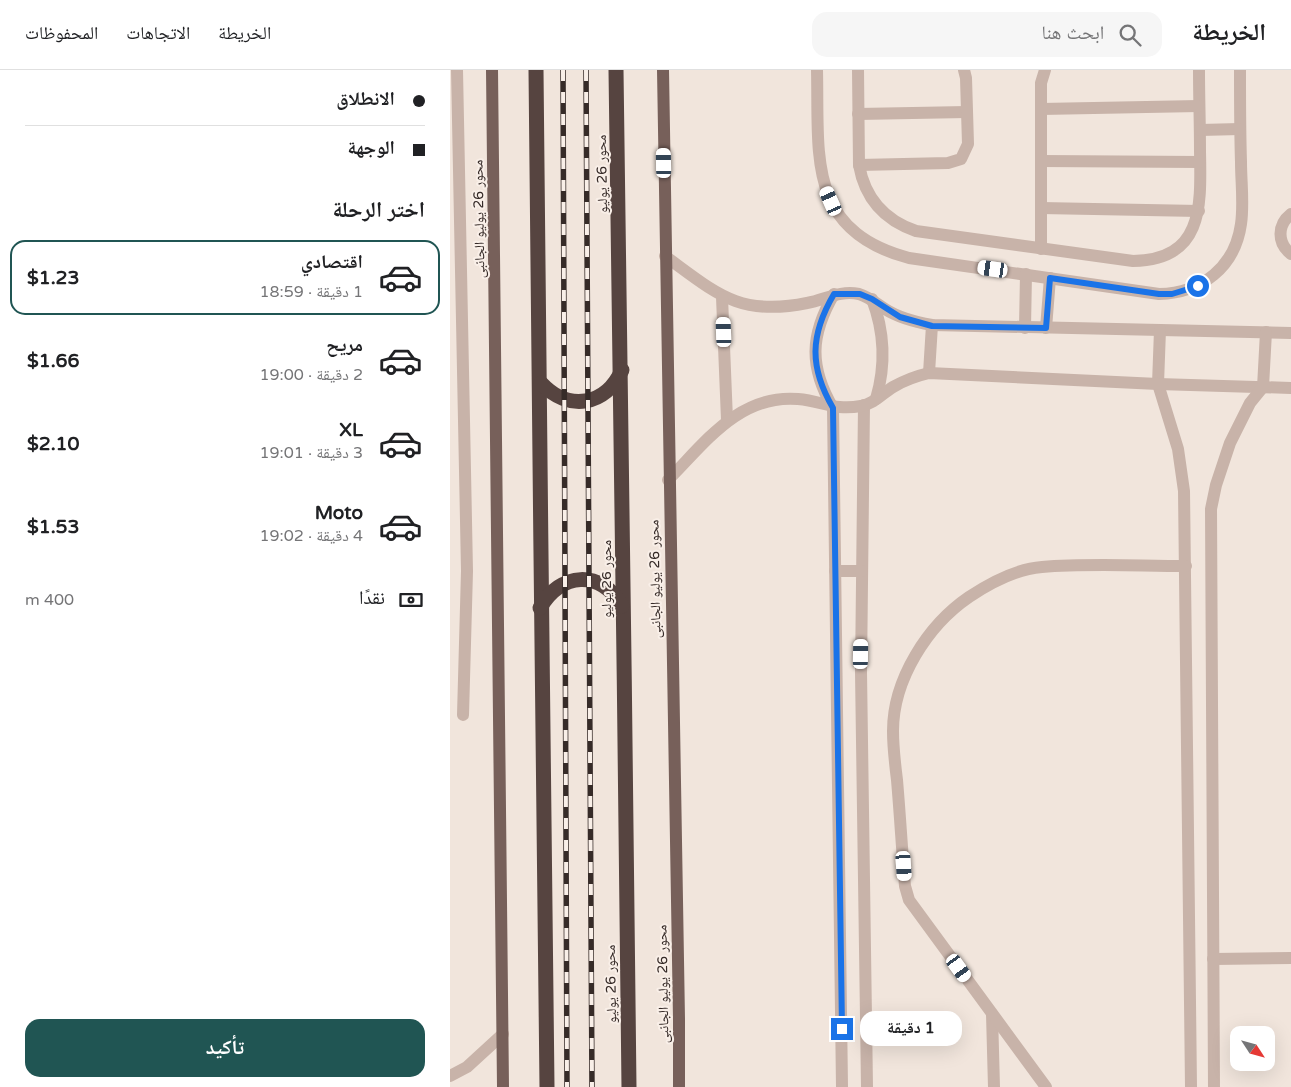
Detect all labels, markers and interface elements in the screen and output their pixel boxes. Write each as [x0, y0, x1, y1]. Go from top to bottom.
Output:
search box [812, 12, 1162, 57]
text: الخريطة [1192, 18, 1266, 47]
icon: search [1116, 21, 1144, 49]
text: المحفوظات [25, 22, 98, 44]
text: الاتجاهات [126, 22, 190, 44]
text: الخريطة [218, 22, 271, 44]
text: ابحث هنا [1041, 22, 1104, 44]
text: الانطلاق [336, 88, 395, 110]
street label: محور 26 يوليو [593, 135, 611, 213]
text: الوجهة [347, 137, 395, 159]
car [656, 148, 671, 178]
street label: محور 26 يوليو الجانبى [469, 159, 489, 279]
car [818, 184, 843, 218]
text: اختر الرحلة [333, 197, 425, 223]
text: اقتصادي [301, 251, 363, 273]
icon: car [378, 255, 423, 300]
car [977, 259, 1008, 279]
text: $1.23 [27, 267, 79, 289]
route start [1187, 275, 1209, 297]
text: 1 دقيقة · 18:59 [259, 282, 363, 302]
car [715, 317, 732, 347]
text: مريح [326, 334, 363, 356]
icon: car [378, 338, 423, 383]
text: $1.66 [27, 350, 79, 372]
text: 2 دقيقة · 19:00 [259, 365, 363, 385]
text: XL [339, 419, 363, 441]
icon: car [378, 421, 423, 466]
text: $2.10 [27, 433, 79, 455]
text: 3 دقيقة · 19:01 [259, 443, 363, 463]
text: Moto [315, 502, 363, 524]
icon: car [378, 504, 423, 549]
text: $1.53 [27, 516, 79, 538]
street label: محور 26 يوليو الجانبى [645, 519, 665, 639]
text: 4 دقيقة · 19:02 [259, 526, 363, 546]
street label: محور 26 يوليو [598, 540, 615, 618]
icon: cash [397, 586, 425, 614]
text: نقدًا [359, 587, 385, 609]
text: 400 m [25, 590, 74, 610]
car [853, 639, 868, 669]
car [895, 851, 912, 881]
street label: محور 26 يوليو الجانبى [653, 924, 673, 1044]
street label: محور 26 يوليو [602, 945, 620, 1023]
car [944, 951, 973, 985]
callout: 1 دقيقة [860, 1012, 962, 1046]
route end [831, 1018, 853, 1040]
text: 1 دقيقة [887, 1018, 935, 1038]
button: تأكيد [25, 1019, 425, 1077]
north arrow [1230, 1026, 1275, 1071]
map controls [1230, 1026, 1275, 1071]

